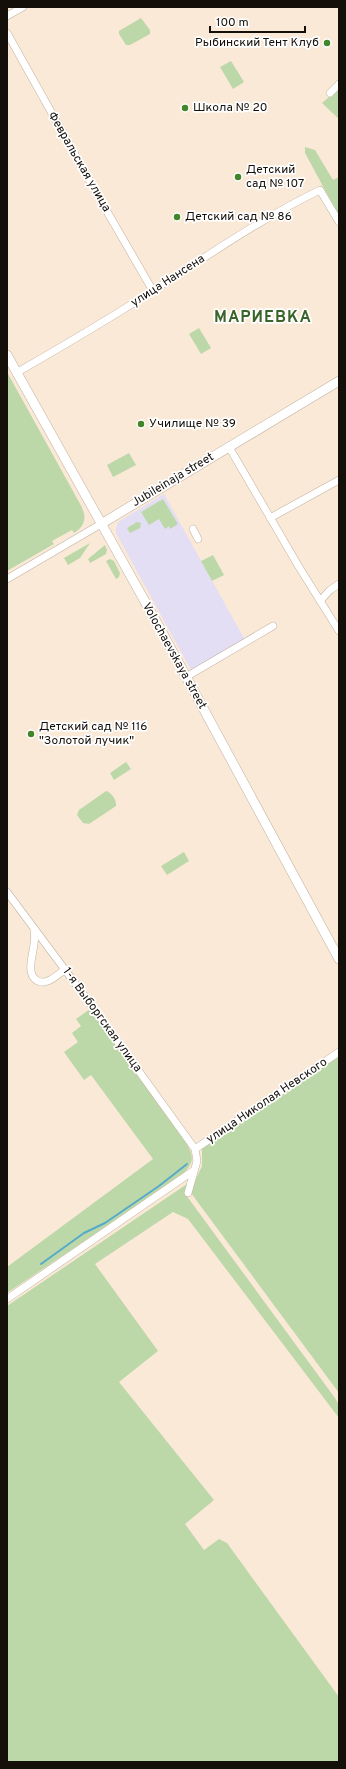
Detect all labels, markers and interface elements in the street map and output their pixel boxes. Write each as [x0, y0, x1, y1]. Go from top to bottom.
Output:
scale bar [210, 8, 305, 34]
text: 100 m [216, 15, 249, 31]
place label: Рыбинский Тент Клуб [195, 35, 319, 51]
marker: Рыбинский Тент Клуб [322, 38, 332, 48]
place label: Школа № 20 [193, 100, 267, 116]
marker: Школа № 20 [180, 103, 190, 113]
street label: Февральская улица [44, 109, 114, 215]
place label: Детский сад № 107 [246, 162, 304, 192]
marker: Детский сад № 107 [233, 172, 243, 182]
place label: Детский сад № 86 [185, 209, 292, 225]
marker: Детский сад № 86 [172, 212, 182, 222]
street label: улица Нансена [128, 251, 208, 311]
district label: МАРИЕВКА [214, 308, 312, 328]
place label: Училище № 39 [149, 416, 236, 432]
marker: Училище № 39 [136, 419, 146, 429]
street label: Jubileinaja street [129, 449, 217, 511]
street label: Volochaevskaya street [138, 600, 210, 712]
place label: Детский сад № 116 "Золотой лучик" [39, 719, 147, 749]
marker: Детский сад № 116 "Золотой лучик" [26, 729, 36, 739]
street label: 1-я Выборгская улица [59, 965, 145, 1075]
street label: улица Николая Невского [203, 1054, 331, 1148]

